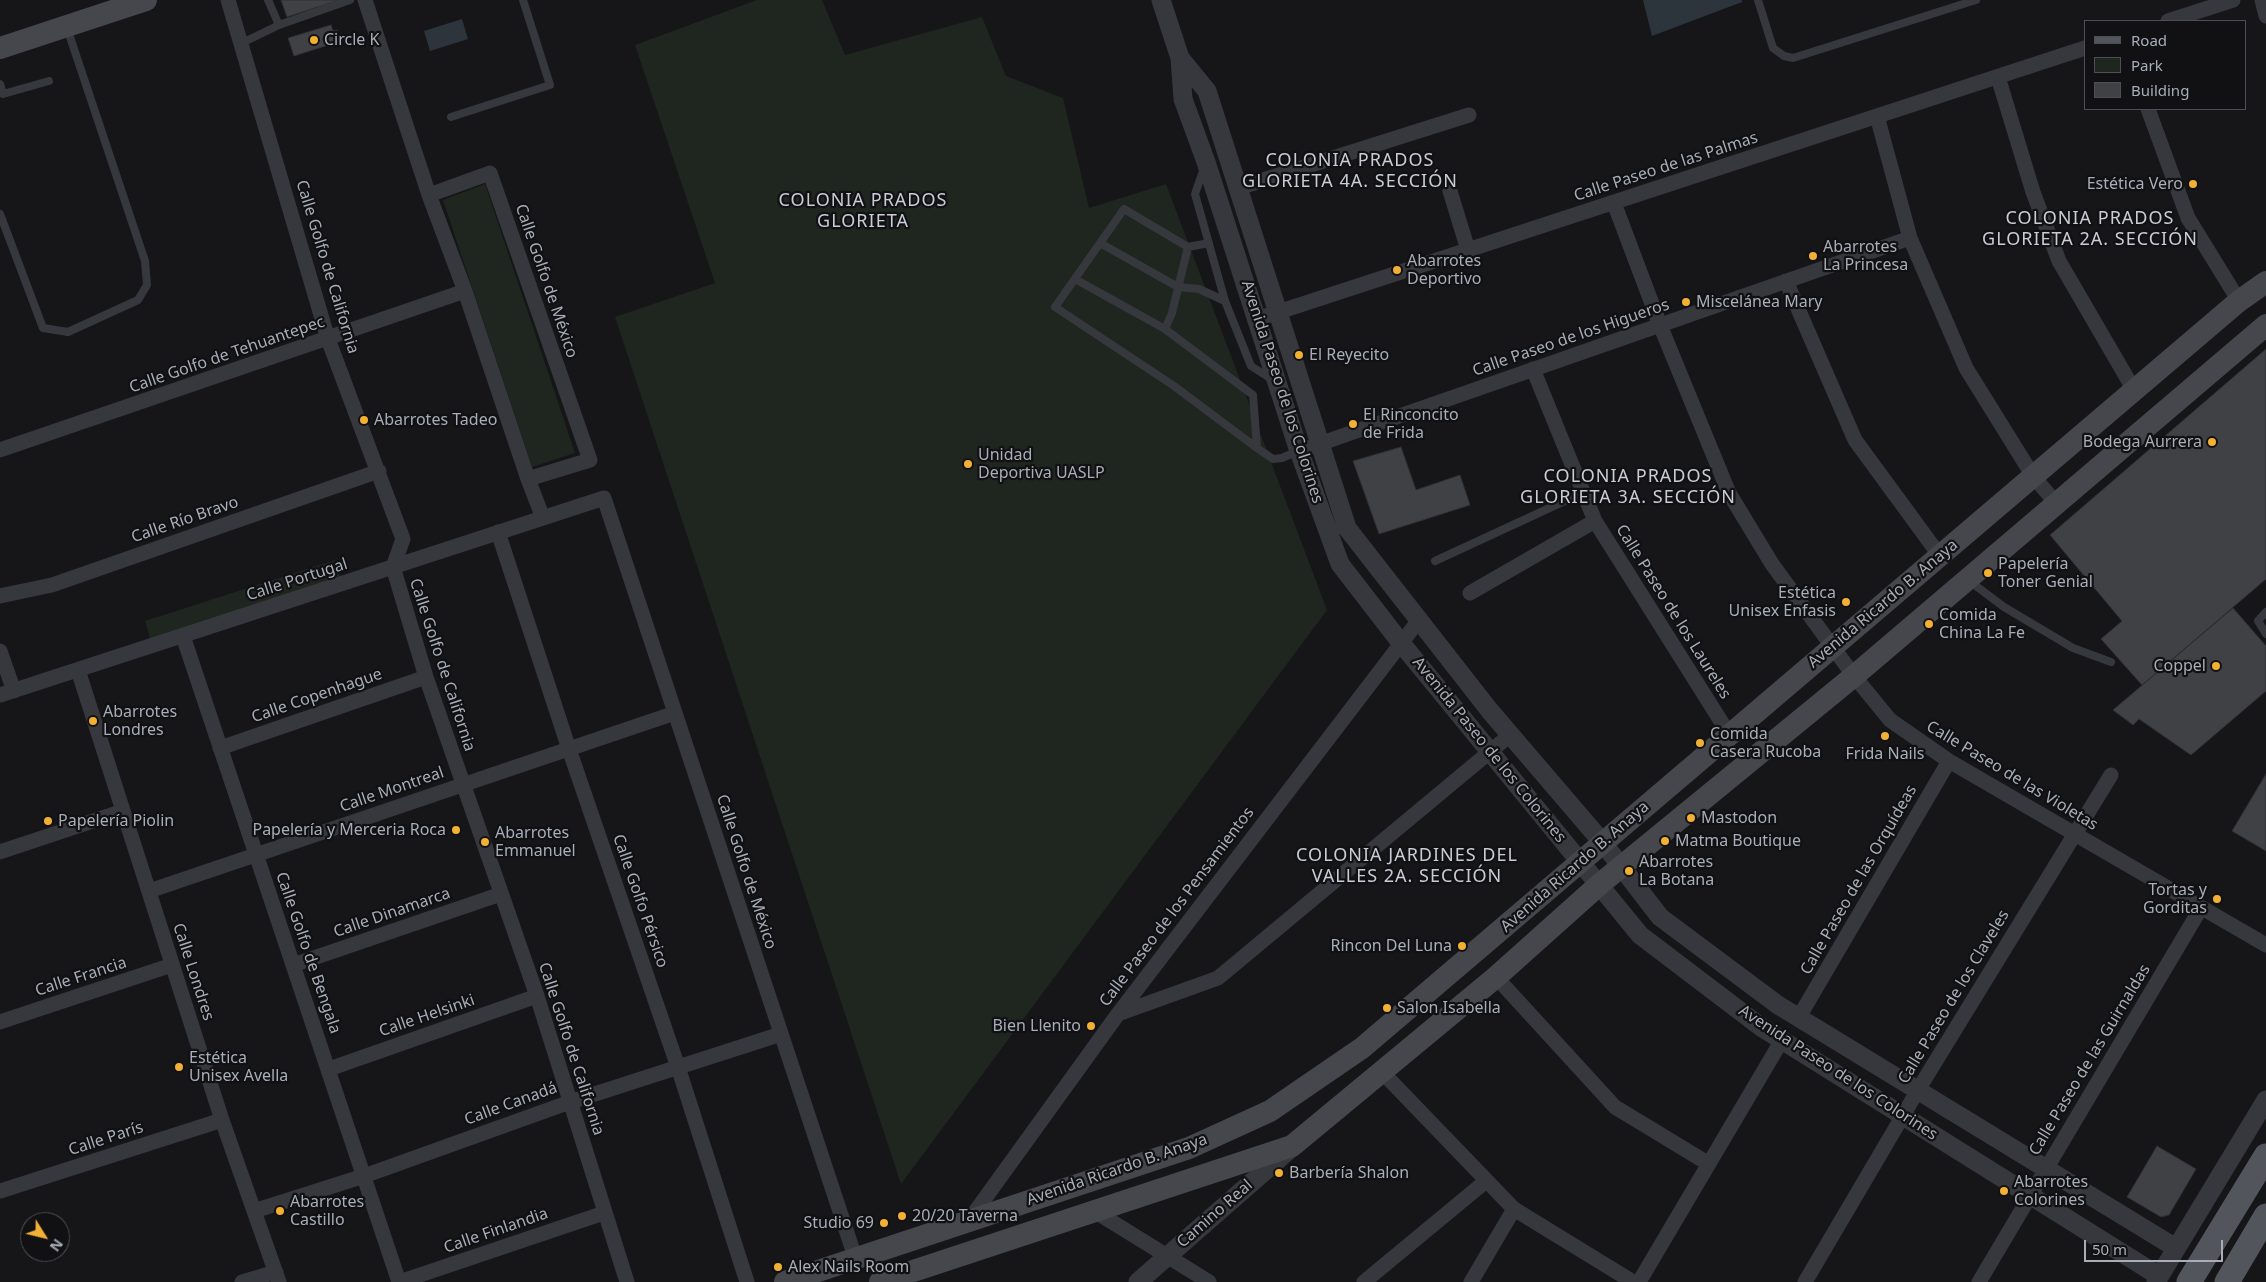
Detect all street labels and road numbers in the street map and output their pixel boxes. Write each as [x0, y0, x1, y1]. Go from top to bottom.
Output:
street label: Calle Paseo de las Palmas [1572, 128, 1760, 206]
street label: Calle Golfo de California [291, 178, 363, 356]
street label: Calle Golfo de México [511, 202, 581, 360]
street label: Avenida Paseo de los Colorines [1237, 278, 1327, 506]
street label: Calle Paseo de los Higueros [1470, 295, 1672, 381]
street label: Calle Golfo de Tehuantepec [127, 313, 327, 397]
street label: Calle Río Bravo [129, 493, 241, 547]
street label: Calle Paseo de los Laureles [1611, 521, 1735, 703]
street label: Avenida Ricardo B. Anaya [1804, 536, 1962, 672]
street label: Calle Portugal [244, 555, 350, 605]
street label: Calle Golfo de California [405, 576, 479, 754]
street label: Avenida Paseo de los Colorines [1408, 653, 1570, 847]
street label: Calle Copenhague [249, 665, 385, 727]
street label: Calle Paseo de las Violetas [1923, 717, 2101, 835]
street label: Calle Montreal [337, 763, 447, 817]
street label: Calle Paseo de las Orquídeas [1797, 782, 1921, 978]
street label: Calle Golfo de México [712, 792, 780, 952]
street label: Avenida Ricardo B. Anaya [1497, 797, 1653, 937]
street label: Calle Paseo de los Pensamientos [1096, 804, 1258, 1010]
street label: Calle Golfo Pérsico [608, 832, 672, 970]
street label: Calle Golfo de Bengala [271, 870, 345, 1036]
street label: Calle Dinamarca [331, 884, 453, 942]
street label: Calle Paseo de los Claveles [1894, 907, 2014, 1087]
street label: Calle Londres [168, 921, 218, 1023]
street label: Calle Francia [33, 953, 129, 1001]
street label: Calle Golfo de California [534, 960, 608, 1138]
street label: Calle Paseo de las Guirnaldas [2025, 961, 2155, 1159]
street label: Calle Helsinki [377, 991, 477, 1041]
street label: Avenida Paseo de los Colorines [1735, 1001, 1941, 1145]
street label: Calle Canadá [462, 1078, 560, 1130]
street label: Calle París [66, 1118, 146, 1160]
street label: Avenida Ricardo B. Anaya [1024, 1130, 1210, 1210]
street label: Camino Real [1173, 1176, 1257, 1252]
street label: Calle Finlandia [441, 1204, 551, 1258]

